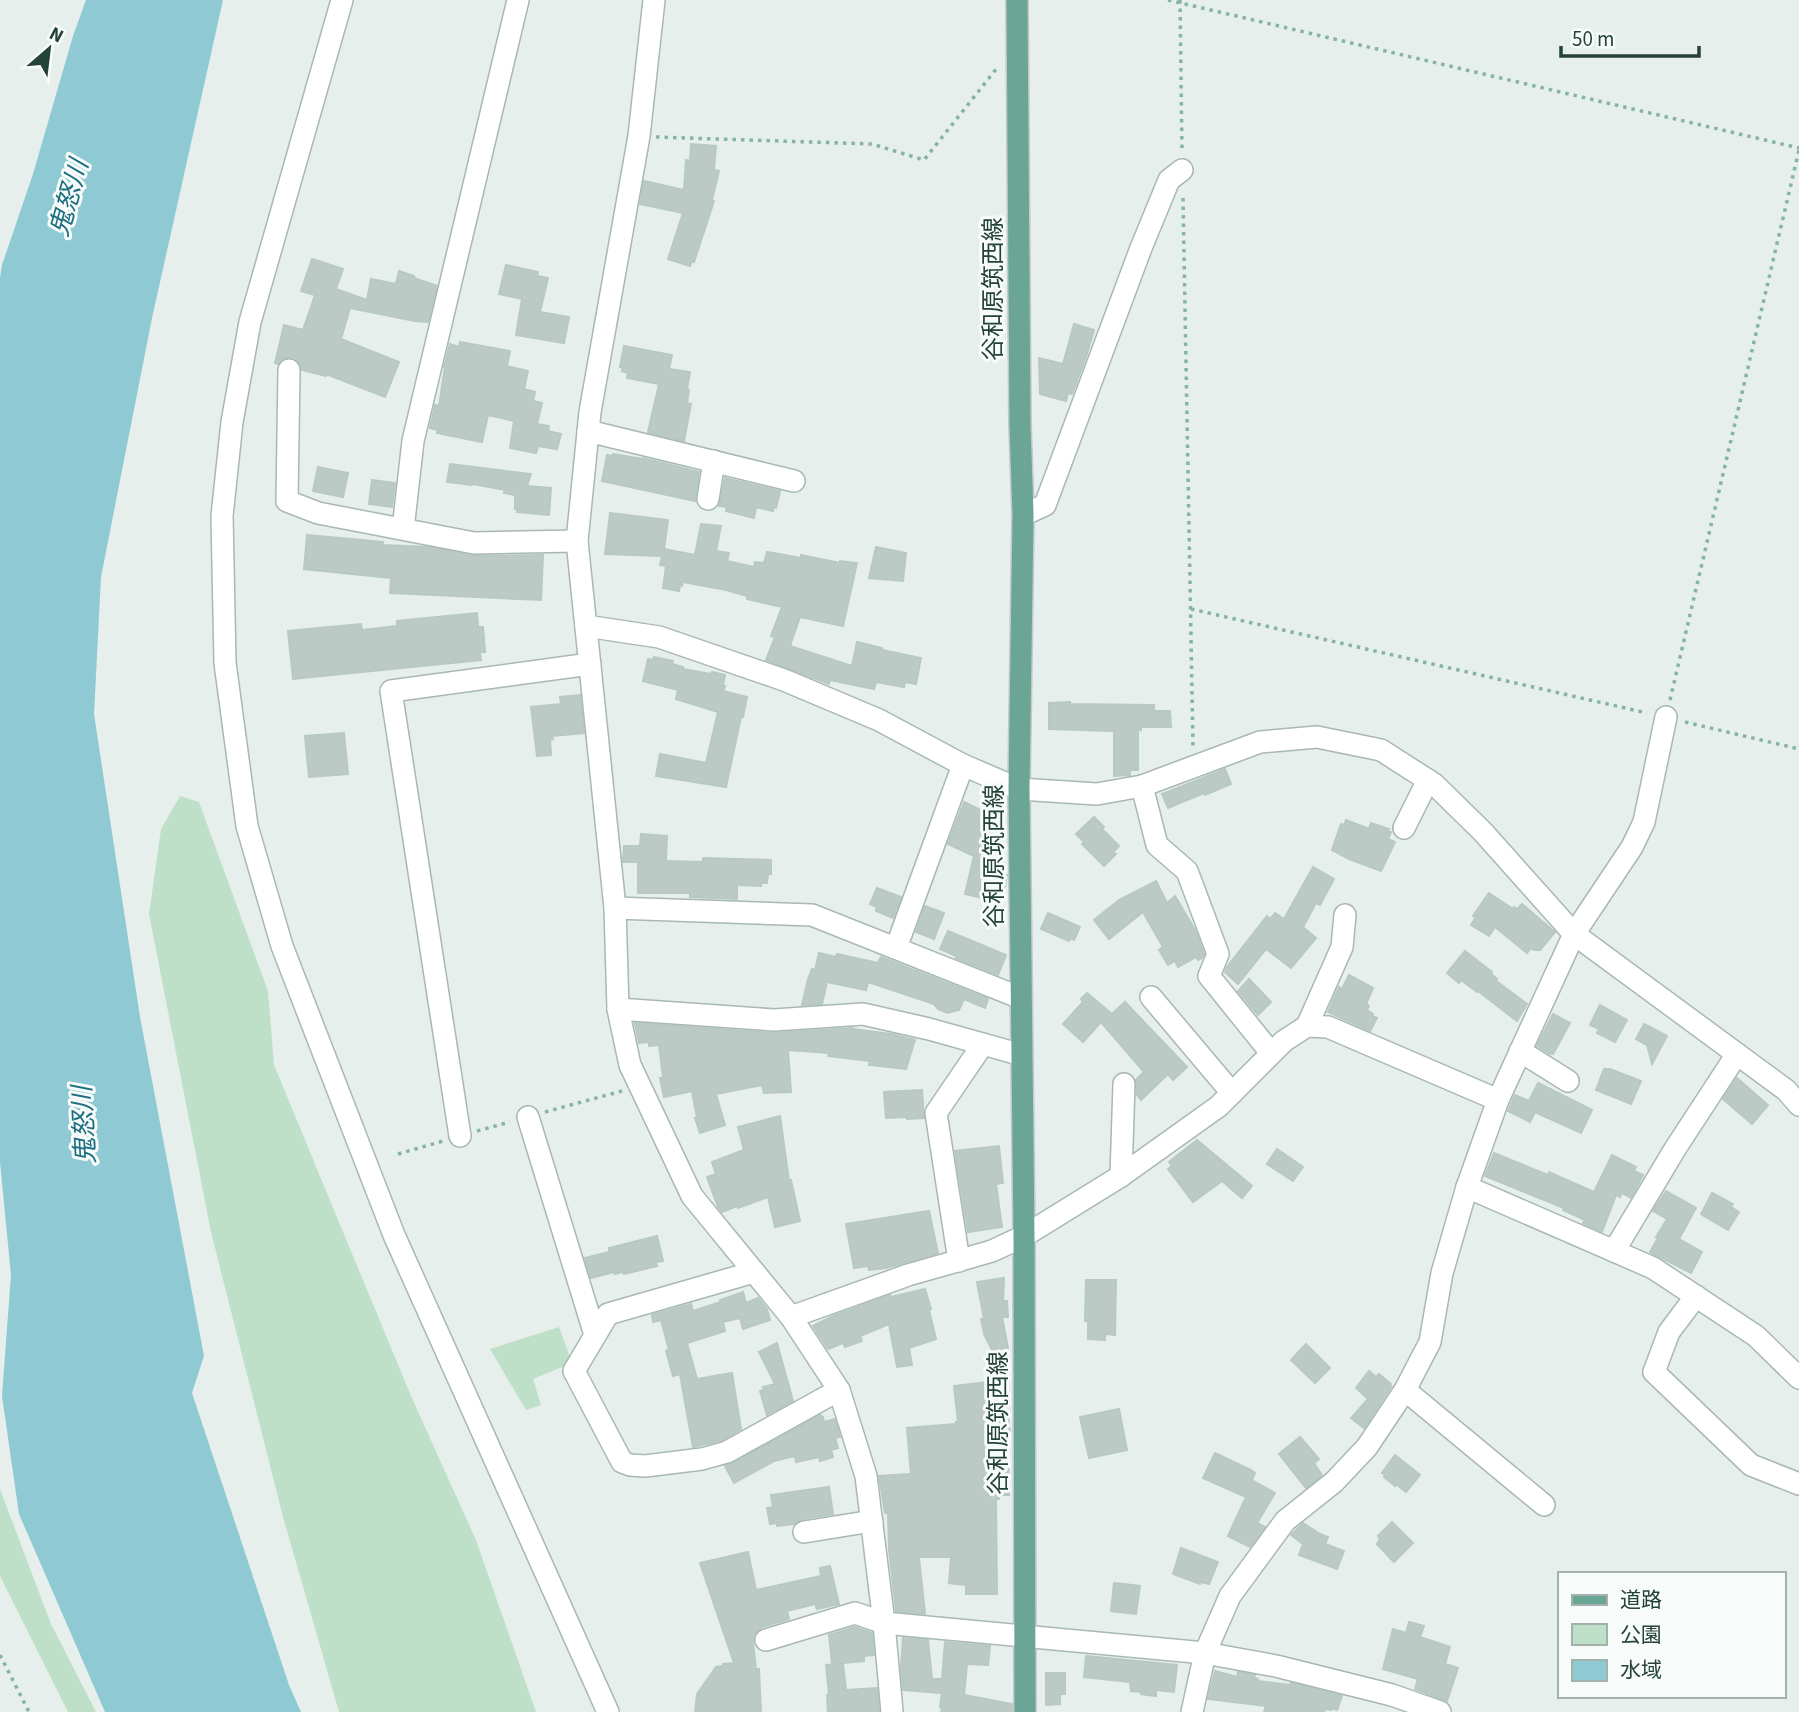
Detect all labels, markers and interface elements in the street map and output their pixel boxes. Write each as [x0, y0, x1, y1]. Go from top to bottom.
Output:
north arrow [14, 14, 84, 84]
scale bar [1561, 14, 1699, 58]
text: N [44, 20, 68, 50]
text: 50 m [1572, 24, 1614, 54]
water label: 鬼怒川 [40, 153, 98, 241]
street label: 谷和原筑西線 [976, 217, 1011, 361]
street label: 谷和原筑西線 [977, 784, 1012, 928]
water label: 鬼怒川 [63, 1082, 105, 1165]
street label: 谷和原筑西線 [981, 1351, 1016, 1495]
legend [1558, 1572, 1785, 1698]
text: 道路 [1620, 1585, 1662, 1615]
text: 公園 [1620, 1620, 1662, 1650]
text: 水域 [1620, 1655, 1662, 1685]

